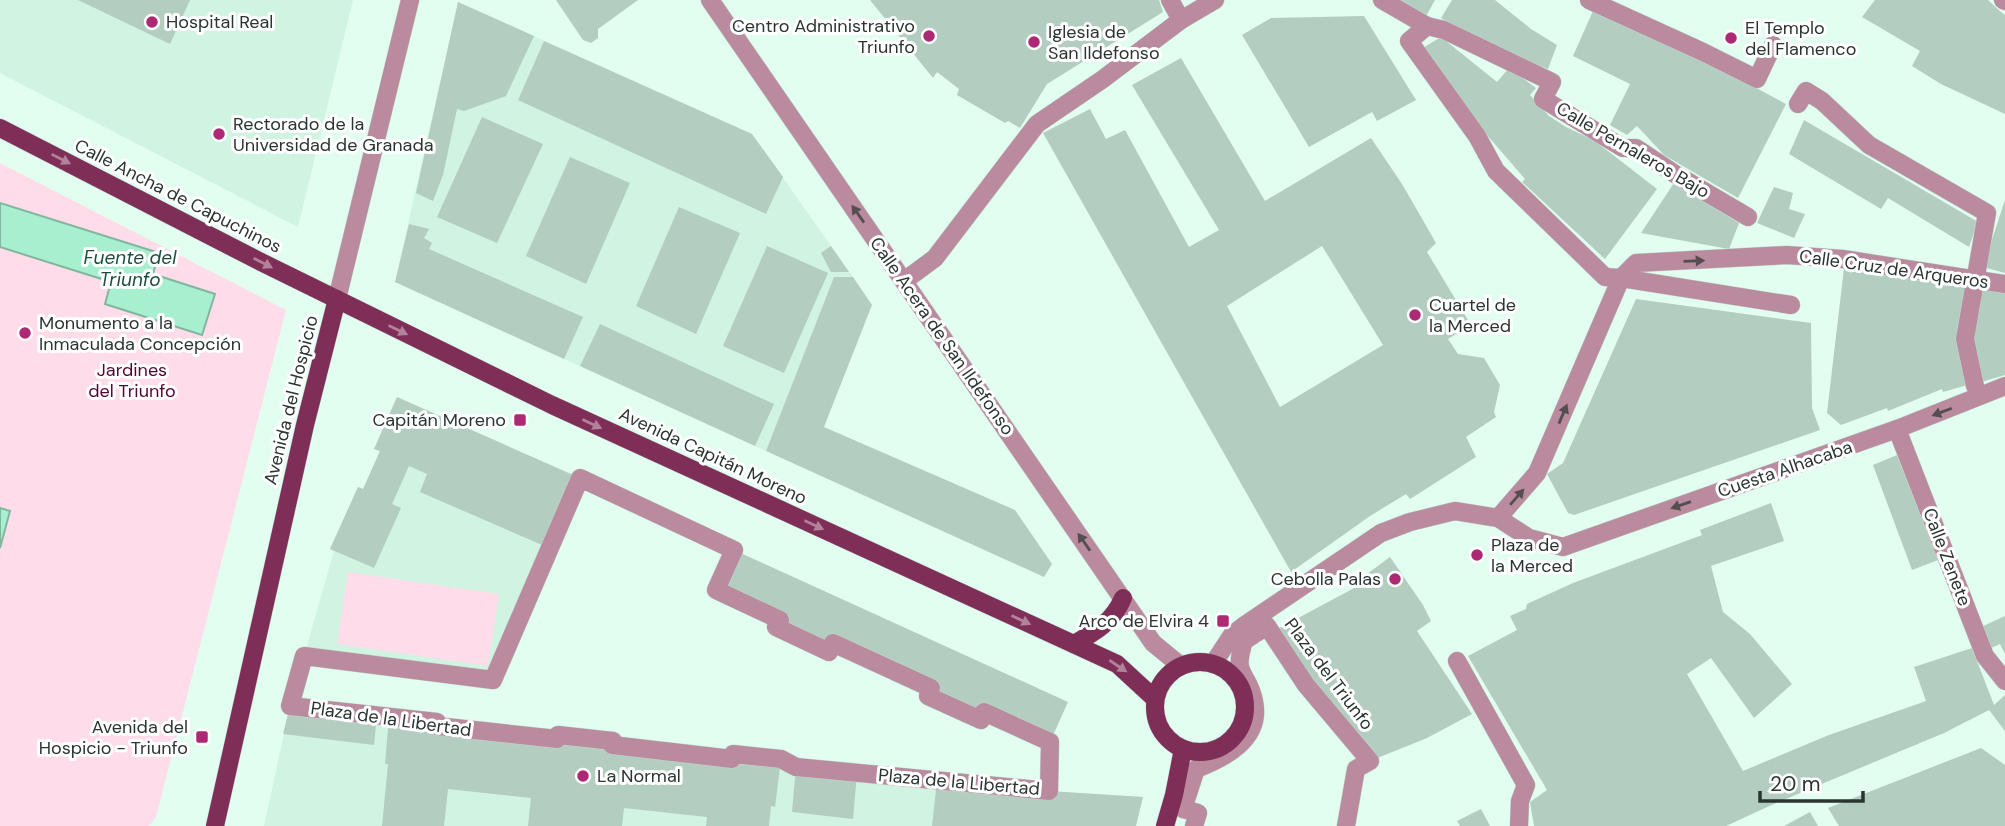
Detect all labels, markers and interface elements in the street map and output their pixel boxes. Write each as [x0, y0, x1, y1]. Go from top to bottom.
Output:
place label: Hospital Real [166, 10, 273, 34]
marker: Hospital Real [144, 14, 160, 30]
place label: Centro Administrativo Triunfo [732, 14, 915, 59]
place label: El Templo del Flamenco [1745, 16, 1856, 61]
place label: Iglesia de San Ildefonso [1048, 20, 1160, 65]
marker: Centro Administrativo Triunfo [921, 28, 937, 44]
marker: El Templo del Flamenco [1723, 30, 1739, 46]
marker: Iglesia de San Ildefonso [1026, 34, 1042, 50]
street label: Calle Pernaleros Bajo [1552, 96, 1714, 204]
place label: Rectorado de la Universidad de Granada [233, 112, 433, 157]
marker: Rectorado de la Universidad de Granada [211, 126, 227, 142]
street label: Calle Ancha de Capuchinos [71, 133, 285, 259]
one-way arrow [51, 154, 71, 165]
one-way arrow [851, 205, 865, 223]
street label: Calle Acera de San Ildefonso [864, 232, 1020, 440]
street label: Calle Cruz de Arqueros [1798, 244, 1990, 294]
water label: Fuente del Triunfo [84, 245, 177, 292]
one-way arrow [1683, 255, 1705, 266]
one-way arrow [253, 257, 273, 268]
place label: Cuartel de la Merced [1429, 293, 1516, 338]
marker: Cuartel de la Merced [1407, 307, 1423, 323]
place label: Monumento a la Inmaculada Concepción [39, 311, 241, 356]
street label: Avenida del Hospicio [258, 313, 324, 487]
one-way arrow [388, 324, 408, 336]
marker: Monumento a la Inmaculada Concepción [17, 325, 33, 341]
park label: Jardines del Triunfo [88, 358, 176, 403]
street label: Avenida Capitán Moreno [615, 402, 811, 510]
one-way arrow [1558, 404, 1569, 425]
one-way arrow [1931, 407, 1952, 418]
place label: Capitán Moreno [372, 408, 506, 432]
marker: Capitán Moreno [512, 412, 528, 428]
one-way arrow [581, 419, 602, 430]
street label: Cuesta Alhacaba [1714, 435, 1856, 503]
one-way arrow [1509, 489, 1524, 506]
one-way arrow [1671, 500, 1692, 511]
street label: Calle Zenete [1917, 505, 1977, 609]
one-way arrow [803, 520, 824, 531]
one-way arrow [1077, 533, 1091, 551]
place label: Plaza de la Merced [1491, 533, 1573, 578]
marker: Plaza de la Merced [1469, 547, 1485, 563]
place label: Cebolla Palas [1271, 567, 1381, 591]
marker: Cebolla Palas [1387, 571, 1403, 587]
place label: Arco de Elvira 4 [1079, 609, 1209, 633]
marker: Arco de Elvira 4 [1215, 613, 1231, 629]
street label: Plaza del Triunfo [1279, 613, 1379, 735]
one-way arrow [1010, 615, 1031, 626]
one-way arrow [1108, 660, 1128, 673]
street label: Plaza de la Libertad [309, 696, 473, 742]
place label: Avenida del Hospicio - Triunfo [39, 715, 188, 760]
marker: Avenida del Hospicio - Triunfo [194, 729, 210, 745]
scale bar [1760, 760, 1863, 804]
street label: Plaza de la Libertad [877, 763, 1041, 801]
place label: La Normal [597, 764, 681, 788]
marker: La Normal [575, 768, 591, 784]
text: 20 m [1770, 770, 1821, 798]

